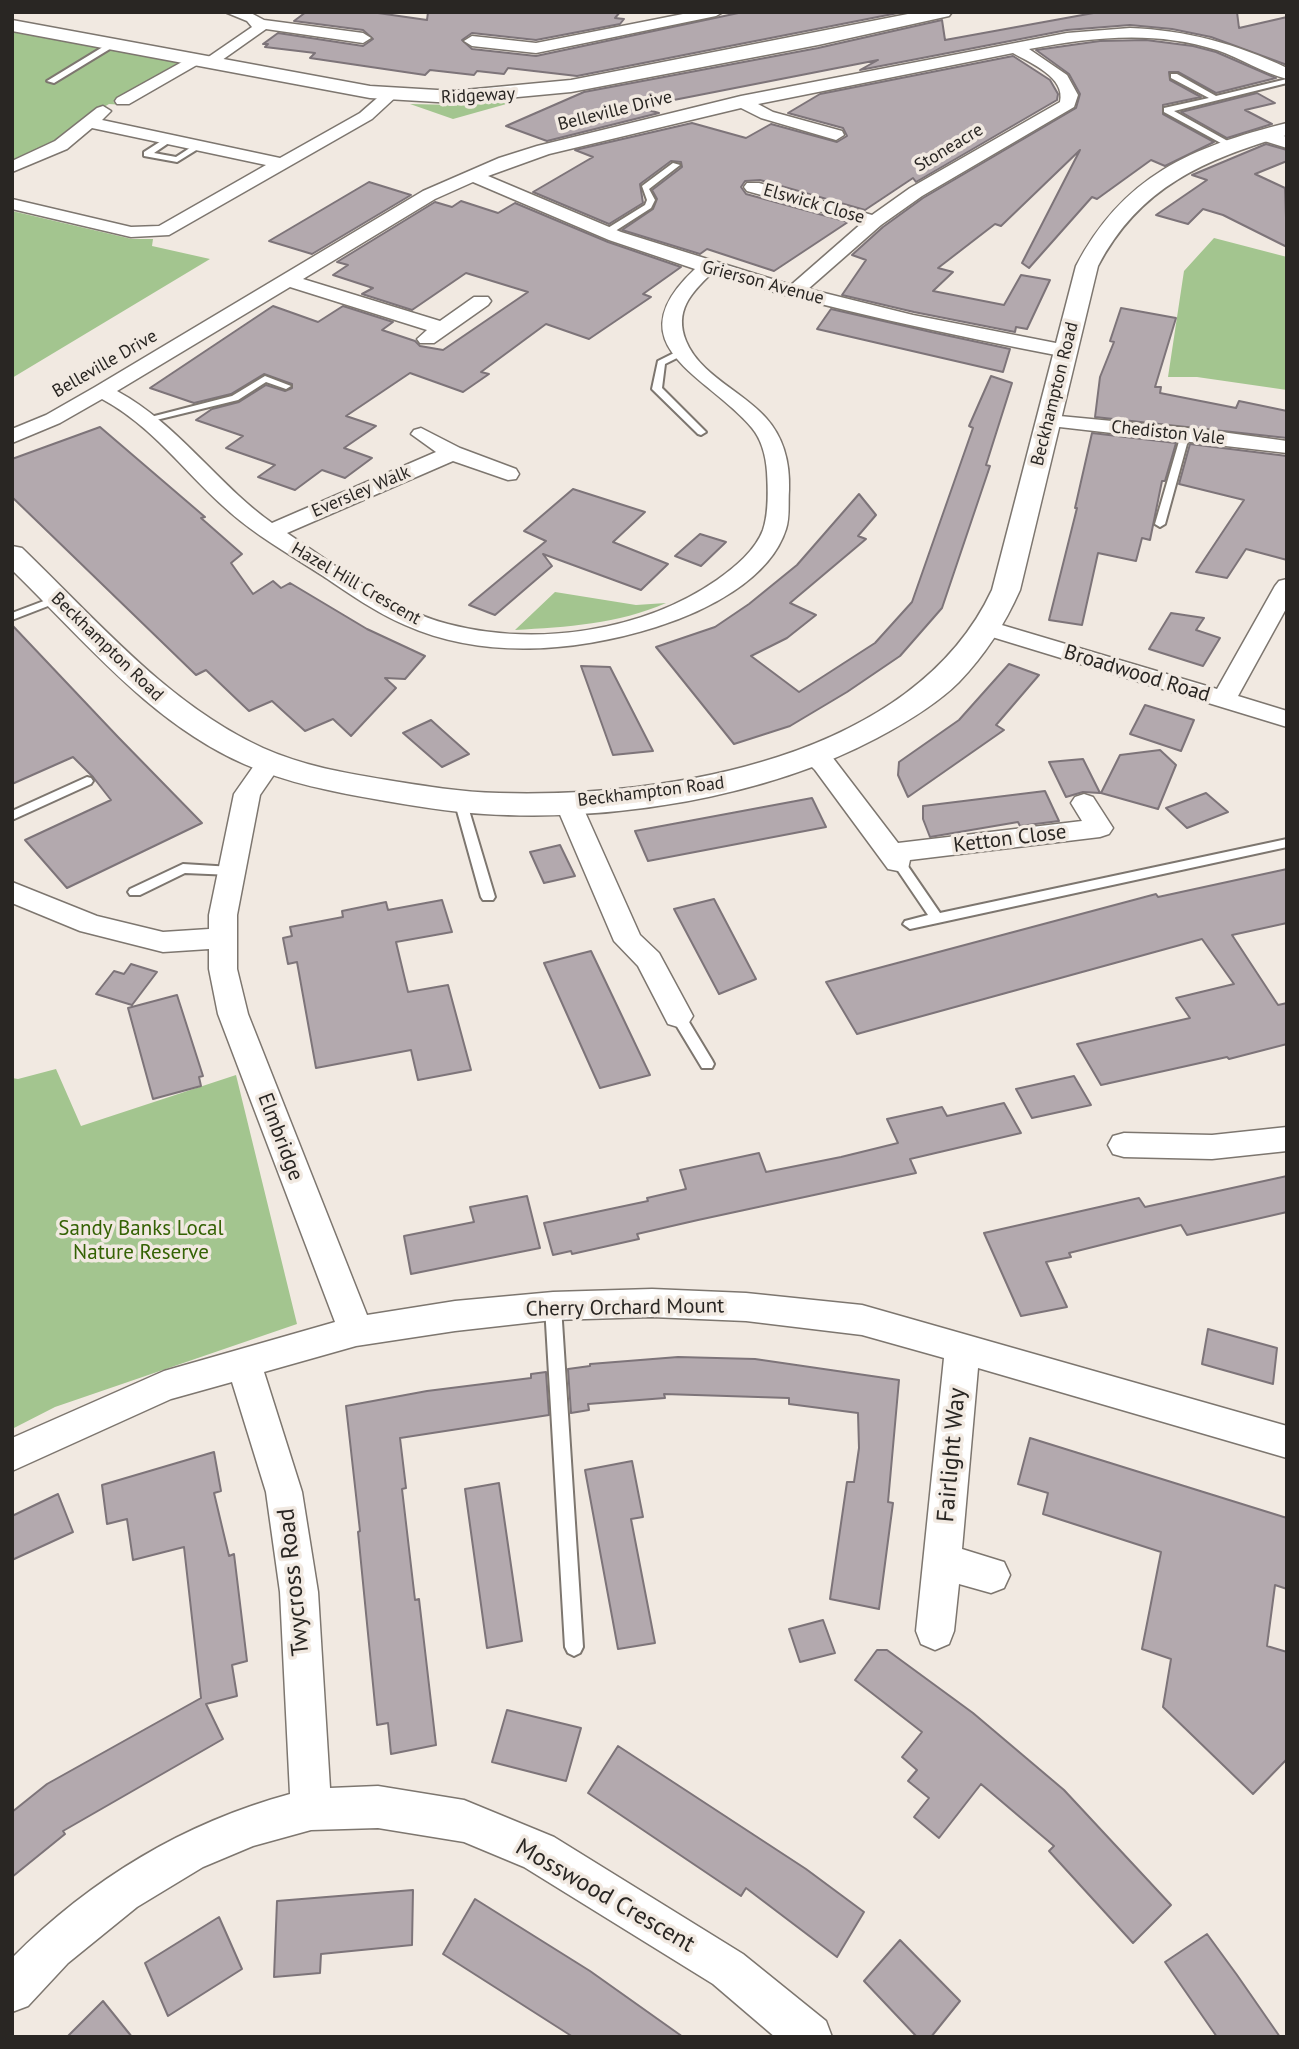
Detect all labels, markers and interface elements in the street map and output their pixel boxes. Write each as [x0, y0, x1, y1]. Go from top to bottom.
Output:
street label: Ridgeway [440, 83, 516, 109]
street label: Belleville Drive [556, 86, 674, 136]
street label: Stoneacre [911, 119, 987, 177]
street label: Elswick Close [761, 179, 867, 229]
street label: Grierson Avenue [700, 256, 826, 310]
street label: Beckhampton Road [1027, 320, 1083, 468]
street label: Belleville Drive [49, 325, 161, 403]
street label: Chediston Vale [1110, 416, 1226, 450]
street label: Eversley Walk [308, 462, 414, 522]
street label: Hazel Hill Crescent [287, 538, 425, 630]
street label: Beckhampton Road [46, 588, 168, 706]
street label: Broadwood Road [1061, 640, 1213, 708]
street label: Beckhampton Road [576, 772, 726, 812]
street label: Ketton Close [952, 820, 1068, 858]
street label: Elmbridge [252, 1090, 308, 1184]
park label: Sandy Banks Local Nature Reserve [58, 1216, 224, 1266]
street label: Cherry Orchard Mount [526, 1294, 724, 1322]
street label: Fairlight Way [932, 1387, 972, 1523]
street label: Twycross Road [272, 1507, 316, 1657]
street label: Mosswood Crescent [510, 1833, 700, 1959]

